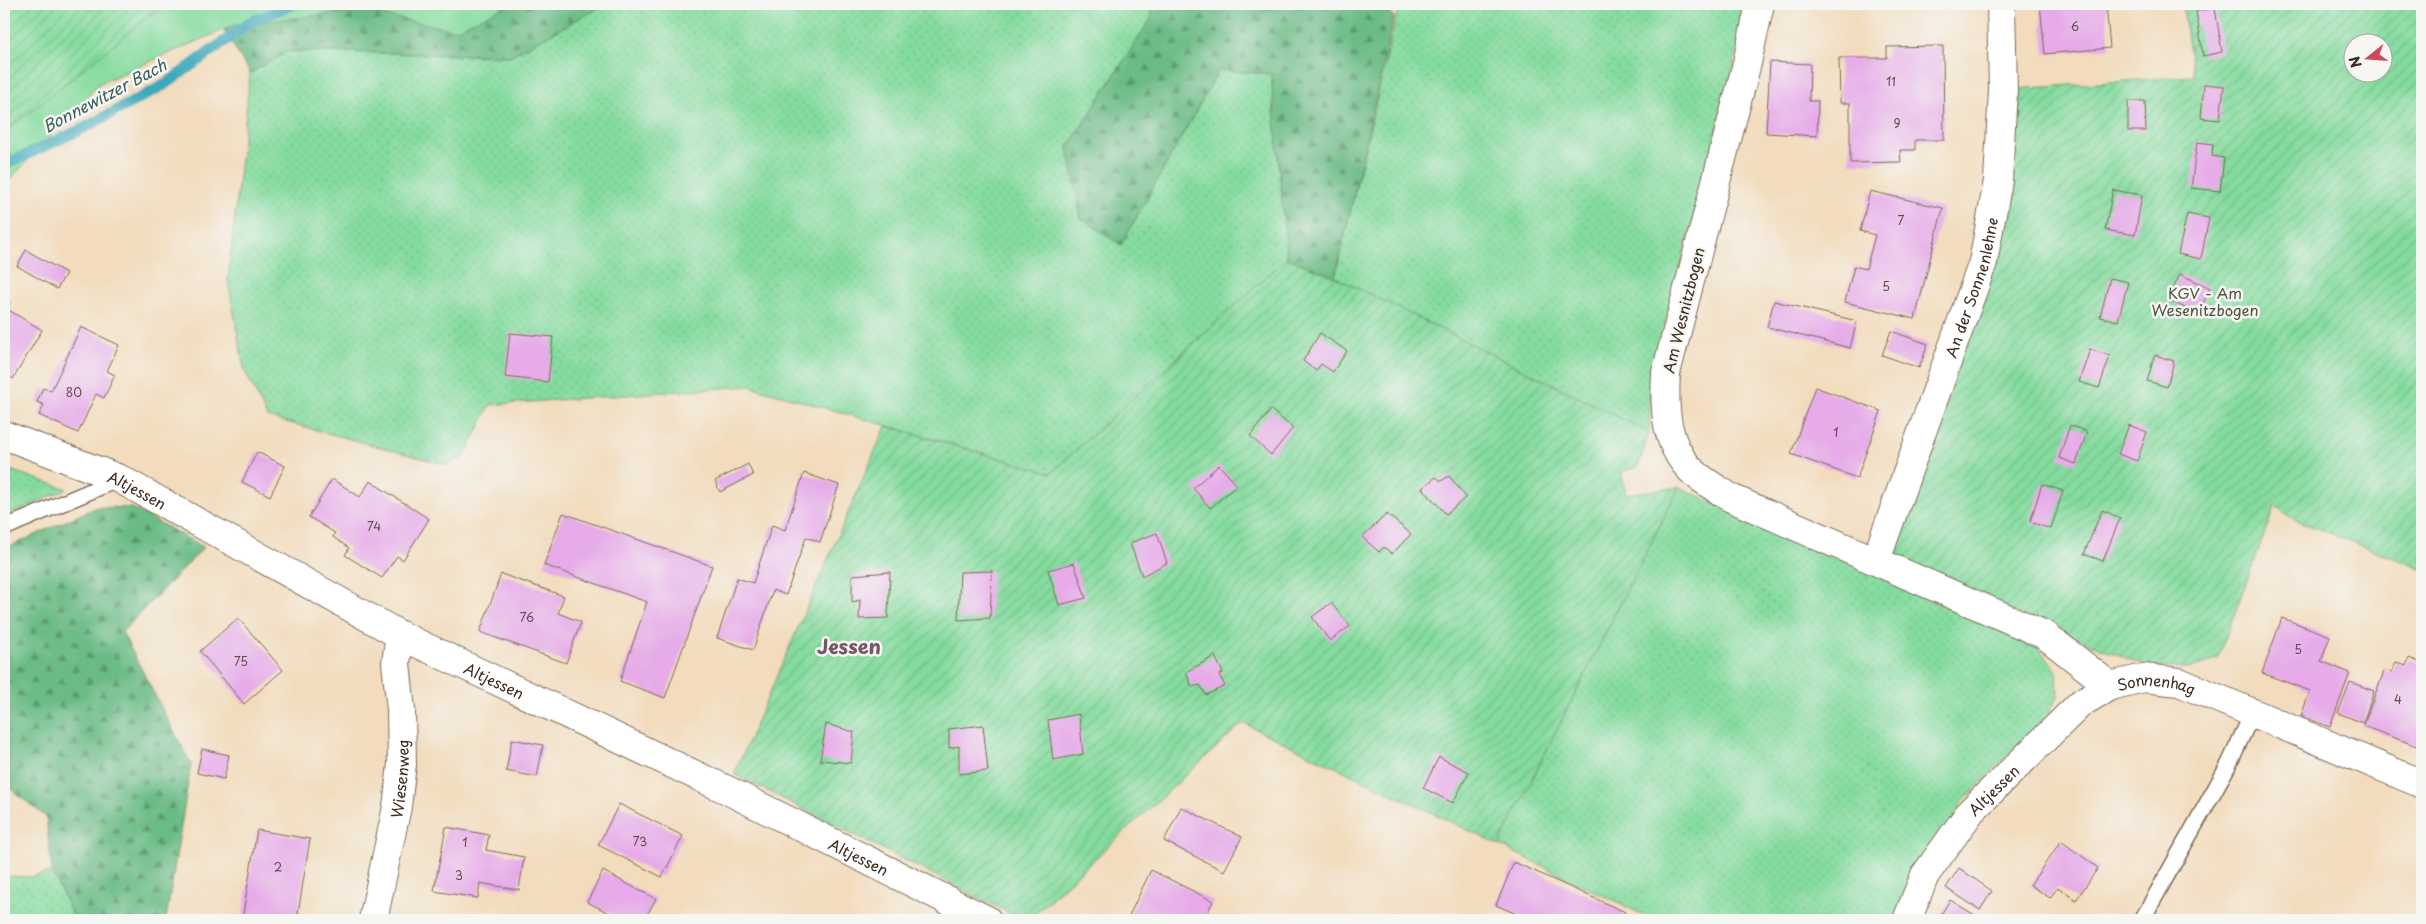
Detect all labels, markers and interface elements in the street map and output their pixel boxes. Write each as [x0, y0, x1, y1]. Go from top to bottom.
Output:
house number: 6 [2071, 17, 2079, 35]
north arrow [2344, 32, 2394, 82]
water label: Bonnewitzer Bach [38, 52, 171, 138]
text: N [2343, 54, 2367, 70]
house number: 11 [1886, 72, 1896, 90]
house number: 9 [1893, 114, 1901, 132]
house number: 7 [1898, 211, 1905, 229]
street label: An der Sonnenlehne [1938, 215, 2003, 360]
street label: Am Wesnitzbogen [1656, 245, 1710, 375]
house number: 5 [1882, 277, 1890, 295]
park label: KGV - Am Wesenitzbogen [2151, 281, 2259, 321]
house number: 80 [66, 383, 82, 401]
house number: 1 [1833, 423, 1839, 441]
street label: Altjessen [105, 464, 171, 514]
house number: 74 [367, 517, 381, 535]
house number: 76 [520, 608, 534, 626]
district label: Jessen [817, 631, 881, 661]
house number: 5 [2294, 640, 2302, 658]
house number: 75 [234, 652, 248, 670]
street label: Altjessen [460, 656, 528, 704]
street label: Sonnenhag [2114, 667, 2200, 700]
house number: 4 [2394, 690, 2402, 708]
street label: Wiesenweg [383, 739, 414, 820]
street label: Altjessen [1962, 759, 2024, 820]
street label: Altjessen [825, 831, 893, 881]
house number: 73 [633, 832, 647, 850]
house number: 1 [462, 833, 468, 851]
house number: 2 [274, 858, 282, 876]
house number: 3 [455, 866, 463, 884]

